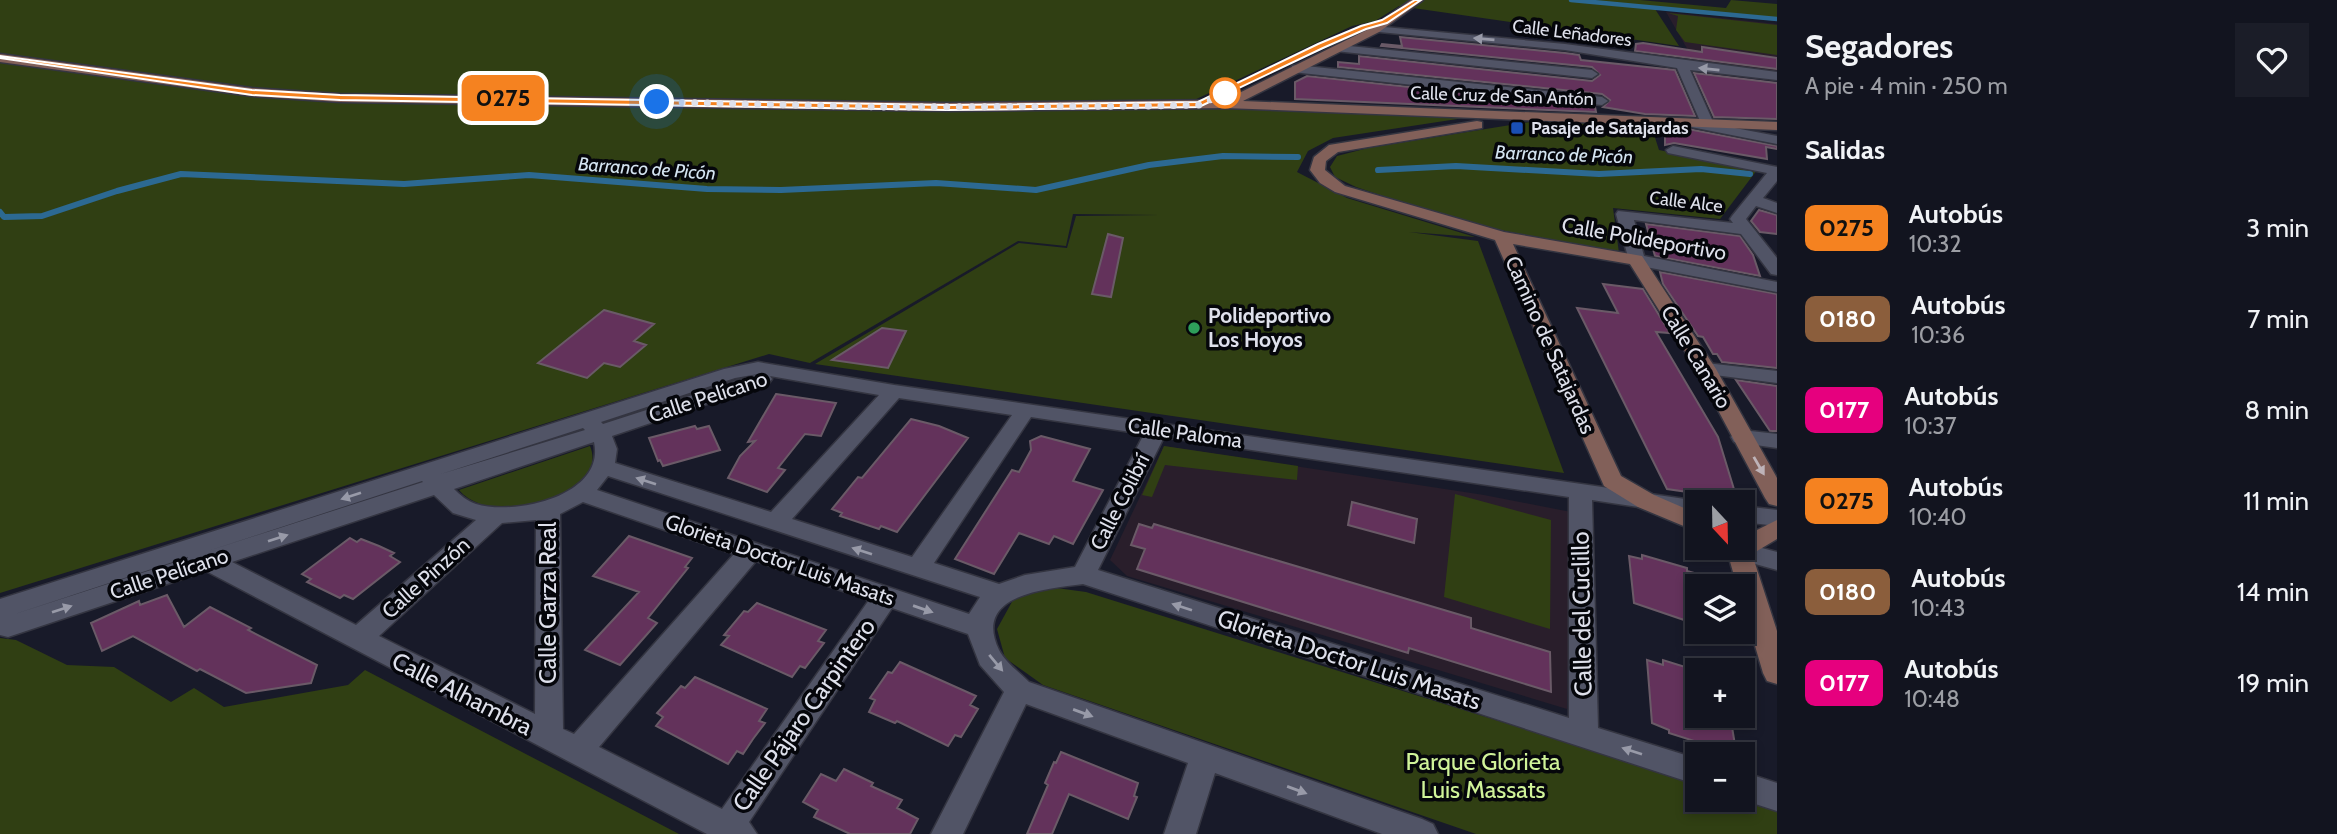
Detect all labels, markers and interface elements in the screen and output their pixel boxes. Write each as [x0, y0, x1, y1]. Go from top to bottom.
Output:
street label: Calle Leñadores [1511, 15, 1633, 51]
button: heart [2235, 23, 2309, 97]
text: Segadores [1805, 26, 1953, 66]
one-way arrow [1472, 34, 1494, 45]
one-way arrow [1698, 63, 1720, 74]
text: A pie · 4 min · 250 m [1805, 72, 2008, 100]
line badge: 0275 [454, 75, 552, 121]
unlabelled marker [1210, 78, 1240, 108]
street label: Calle Cruz de San Antón [1410, 82, 1594, 110]
text: 0275 [476, 83, 530, 112]
your location [639, 84, 674, 119]
place label: Pasaje de Satajardas [1531, 117, 1689, 139]
marker: Pasaje de Satajardas [1509, 120, 1525, 136]
text: Salidas [1805, 134, 1885, 166]
water label: Barranco de Picón [1495, 141, 1633, 168]
water label: Barranco de Picón [577, 152, 717, 185]
street label: Calle Alce [1648, 187, 1724, 217]
text: Autobús [1909, 198, 2003, 230]
street label: Calle Polideportivo [1560, 212, 1728, 265]
text: 3 min [2246, 212, 2309, 244]
text: 0275 [1819, 213, 1874, 242]
text: 10:32 [1909, 230, 1962, 258]
street label: Camino de Satajardas [1499, 252, 1601, 438]
text: Autobús [1911, 289, 2005, 321]
street label: Calle Canario [1656, 301, 1737, 413]
place label: Polideportivo Los Hoyos [1208, 303, 1331, 352]
text: 7 min [2247, 303, 2309, 335]
text: 0180 [1819, 304, 1876, 333]
marker: Polideportivo Los Hoyos [1186, 320, 1202, 336]
text: 10:36 [1911, 321, 1965, 349]
street label: Calle Pelícano [645, 366, 770, 427]
text: Autobús [1904, 380, 1998, 412]
text: 8 min [2245, 394, 2309, 426]
text: 0177 [1819, 395, 1869, 424]
street label: Calle Paloma [1126, 412, 1244, 453]
text: 10:37 [1904, 412, 1957, 440]
street label: Calle Colibrí [1085, 449, 1155, 554]
one-way arrow [1753, 456, 1765, 475]
text: Autobús [1909, 471, 2003, 503]
one-way arrow [636, 475, 657, 485]
text: 11 min [2243, 485, 2309, 517]
text: 0275 [1819, 486, 1874, 515]
north arrow [1685, 490, 1755, 560]
map controls [1685, 490, 1755, 812]
one-way arrow [340, 491, 361, 502]
text: 10:40 [1909, 503, 1966, 531]
street label: Glorieta Doctor Luis Masats [662, 509, 898, 611]
street label: Calle Garza Real [533, 522, 562, 684]
street label: Calle del Cuclillo [1566, 531, 1597, 697]
one-way arrow [268, 532, 289, 542]
street label: Calle Pinzón [377, 532, 475, 623]
street label: Calle Pelícano [106, 543, 231, 604]
one-way arrow [852, 546, 873, 556]
text: Autobús [1911, 562, 2005, 594]
button: layers [1685, 574, 1755, 644]
text: 14 min [2237, 576, 2309, 608]
text: 0180 [1819, 577, 1876, 606]
text: 10:43 [1911, 594, 1965, 622]
one-way arrow [1172, 601, 1193, 612]
one-way arrow [52, 603, 73, 614]
street label: Glorieta Doctor Luis Masats [1214, 603, 1485, 716]
one-way arrow [913, 604, 934, 614]
street label: Calle Pájaro Carpintero [726, 613, 881, 817]
street label: Calle Alhambra [387, 646, 538, 741]
text: Autobús [1904, 653, 1998, 685]
one-way arrow [988, 655, 1003, 672]
button: + [1685, 658, 1755, 728]
text: 19 min [2237, 667, 2309, 699]
text: 0177 [1819, 668, 1869, 697]
text: 10:48 [1904, 685, 1960, 713]
one-way arrow [1073, 708, 1094, 719]
button: − [1685, 742, 1755, 812]
one-way arrow [1622, 745, 1643, 756]
park label: Parque Glorieta Luis Massats [1405, 747, 1561, 804]
one-way arrow [1287, 785, 1308, 796]

